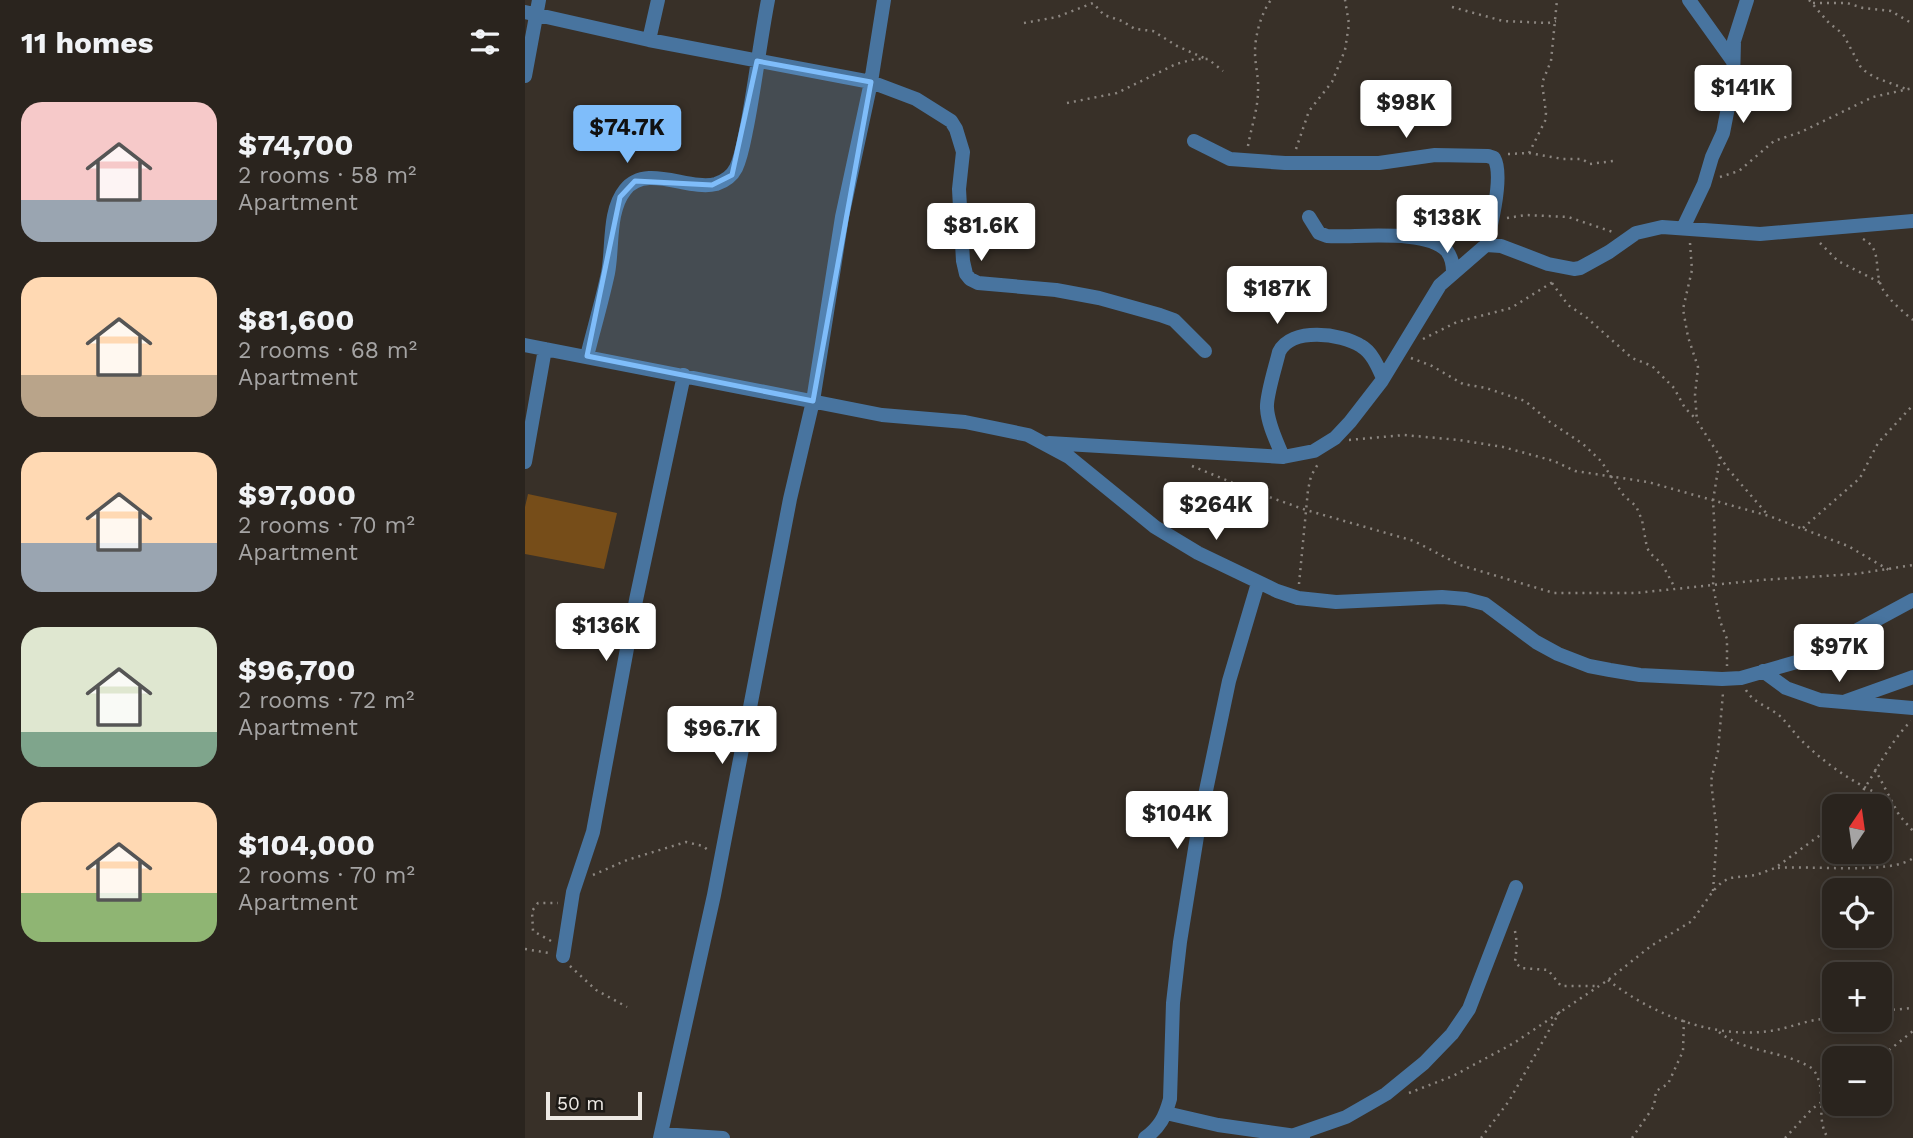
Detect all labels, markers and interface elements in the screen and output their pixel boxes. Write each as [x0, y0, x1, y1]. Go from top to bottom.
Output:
icon: filters [466, 23, 504, 61]
text: 11 homes [21, 25, 154, 60]
pin: $141K [1694, 66, 1792, 125]
text: $141K [1711, 74, 1775, 101]
pin: $98K [1365, 80, 1447, 140]
text: $98K [1376, 89, 1436, 116]
pin: $74.7K [570, 106, 684, 165]
text: $74.7K [589, 114, 665, 141]
text: $74,700 [238, 127, 354, 162]
icon: home [77, 130, 161, 214]
text: 2 rooms · 58 m² [238, 162, 417, 189]
text: Apartment [238, 189, 358, 216]
pin: $138K [1398, 196, 1496, 255]
pin: $81.6K [924, 204, 1038, 263]
text: $138K [1413, 204, 1481, 231]
text: $81.6K [943, 212, 1019, 239]
pin: $187K [1228, 266, 1326, 326]
text: $187K [1243, 275, 1311, 302]
text: $81,600 [238, 302, 355, 337]
icon: home [77, 305, 161, 389]
text: 2 rooms · 68 m² [238, 337, 417, 364]
text: Apartment [238, 364, 358, 391]
text: $97,000 [238, 477, 356, 512]
icon: home [77, 480, 161, 564]
pin: $264K [1167, 482, 1265, 542]
text: $264K [1179, 491, 1253, 518]
text: 2 rooms · 70 m² [238, 512, 415, 539]
text: Apartment [238, 539, 358, 566]
pin: $136K [557, 604, 655, 663]
text: $136K [572, 612, 640, 639]
pin: $97K [1798, 624, 1880, 684]
text: $97K [1810, 633, 1868, 660]
text: $96,700 [238, 652, 356, 687]
icon: home [77, 655, 161, 739]
text: 2 rooms · 72 m² [238, 687, 414, 714]
pin: $96.7K [665, 706, 779, 766]
text: Apartment [238, 714, 358, 741]
text: $96.7K [683, 715, 761, 742]
pin: $104K [1128, 792, 1226, 851]
north arrow [1822, 794, 1892, 864]
map controls [1822, 794, 1892, 1116]
text: $104K [1142, 800, 1212, 827]
text: $104,000 [238, 827, 375, 862]
icon: home [77, 830, 161, 914]
text: 2 rooms · 70 m² [238, 862, 415, 889]
button: locate [1822, 878, 1892, 948]
text: Apartment [238, 889, 358, 916]
button: + [1822, 962, 1892, 1032]
button: − [1822, 1046, 1892, 1116]
scale bar [546, 1089, 642, 1121]
text: 50 m [557, 1092, 604, 1115]

